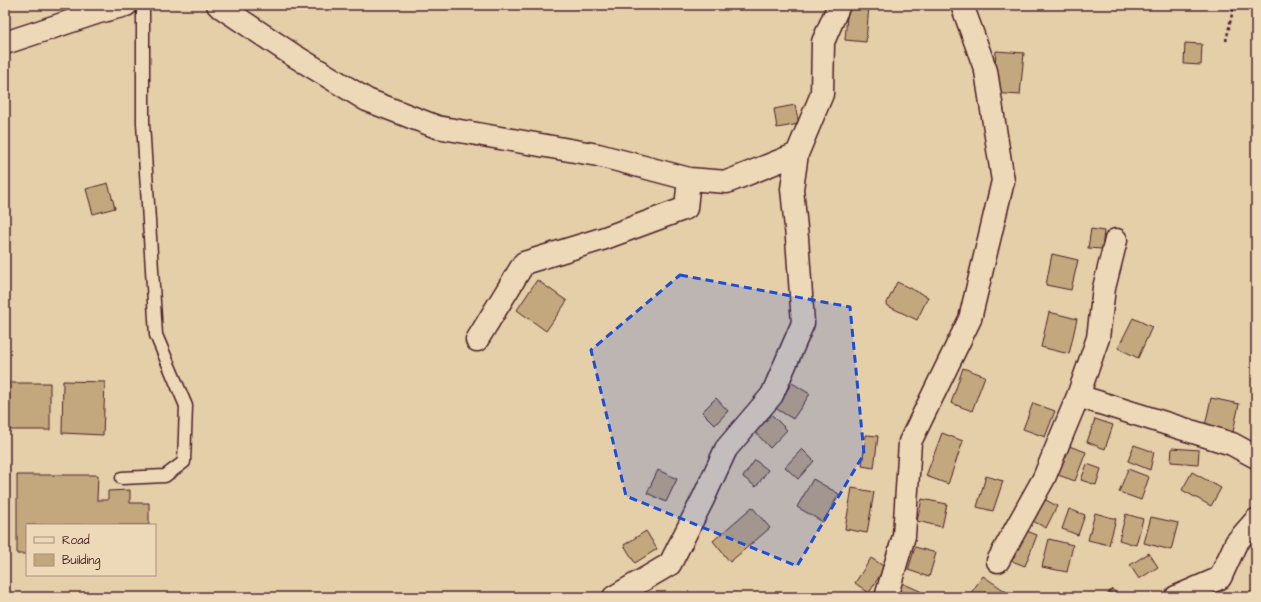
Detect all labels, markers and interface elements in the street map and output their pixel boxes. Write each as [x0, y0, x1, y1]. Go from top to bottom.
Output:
legend [26, 524, 156, 576]
text: Road [62, 532, 90, 549]
text: Building [62, 552, 100, 570]

